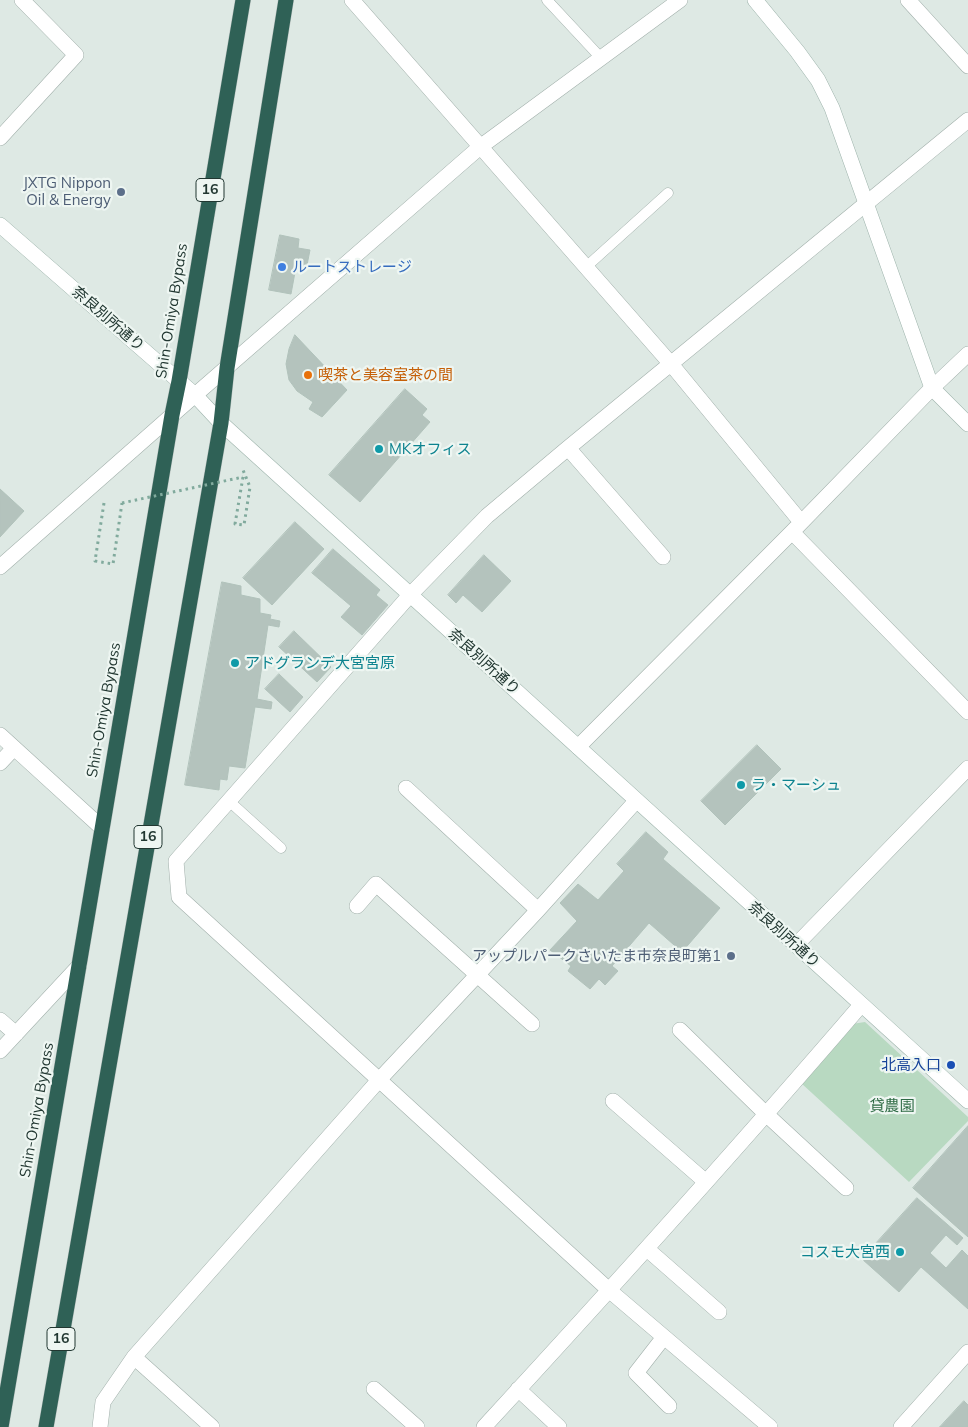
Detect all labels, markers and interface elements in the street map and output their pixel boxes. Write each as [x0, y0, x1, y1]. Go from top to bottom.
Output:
place label: JXTG Nippon Oil & Energy [23, 174, 111, 209]
road number: 16 [196, 178, 224, 202]
marker: JXTG Nippon Oil & Energy [115, 186, 127, 198]
street label: Shin-Omiya Bypass [152, 242, 192, 380]
place label: ルートストレージ [292, 258, 412, 276]
marker: ルートストレージ [276, 261, 288, 273]
street label: 奈良別所通り [68, 283, 148, 355]
place label: 喫茶と美容室茶の間 [318, 366, 453, 384]
marker: 喫茶と美容室茶の間 [302, 369, 314, 381]
place label: MKオフィス [389, 440, 471, 458]
marker: MKオフィス [373, 443, 385, 455]
street label: 奈良別所通り [445, 625, 523, 699]
street label: Shin-Omiya Bypass [83, 641, 125, 779]
place label: アドグランデ大宮宮原 [245, 654, 395, 672]
marker: アドグランデ大宮宮原 [229, 657, 241, 669]
place label: ラ・マーシュ [751, 776, 841, 794]
marker: ラ・マーシュ [735, 779, 747, 791]
road number: 16 [134, 826, 162, 849]
street label: 奈良別所通り [745, 898, 823, 972]
place label: アップルパークさいたま市奈良町第1 [472, 947, 721, 965]
marker: アップルパークさいたま市奈良町第1 [725, 950, 737, 962]
street label: Shin-Omiya Bypass [16, 1041, 58, 1179]
place label: 北高入口 [881, 1056, 941, 1074]
marker: 北高入口 [945, 1059, 957, 1071]
park label: 貸農園 [870, 1097, 914, 1115]
place label: コスモ大宮西 [800, 1243, 890, 1261]
marker: コスモ大宮西 [894, 1246, 906, 1258]
road number: 16 [47, 1328, 75, 1350]

